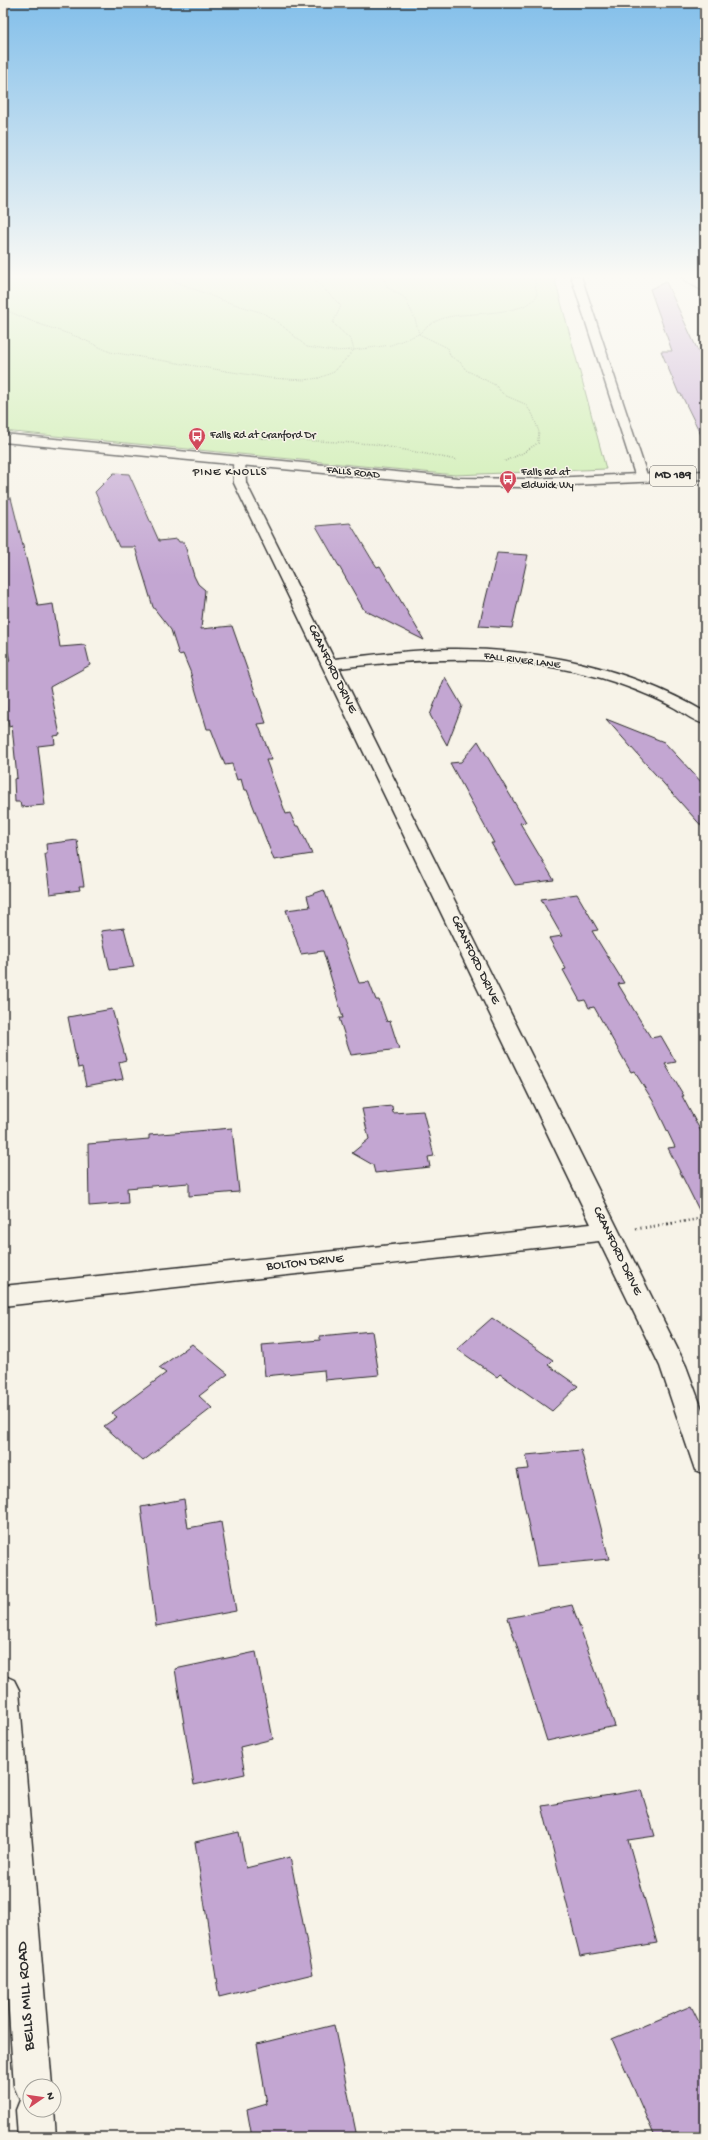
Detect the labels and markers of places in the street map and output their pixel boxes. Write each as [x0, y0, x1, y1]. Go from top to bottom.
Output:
bus stop icon: Falls Rd at Cranford Dr [187, 426, 207, 451]
place label: Falls Rd at Cranford Dr [209, 429, 317, 442]
place label: Falls Rd at Eldwick Wy [520, 467, 574, 492]
bus stop icon: Falls Rd at Eldwick Wy [498, 469, 518, 494]

